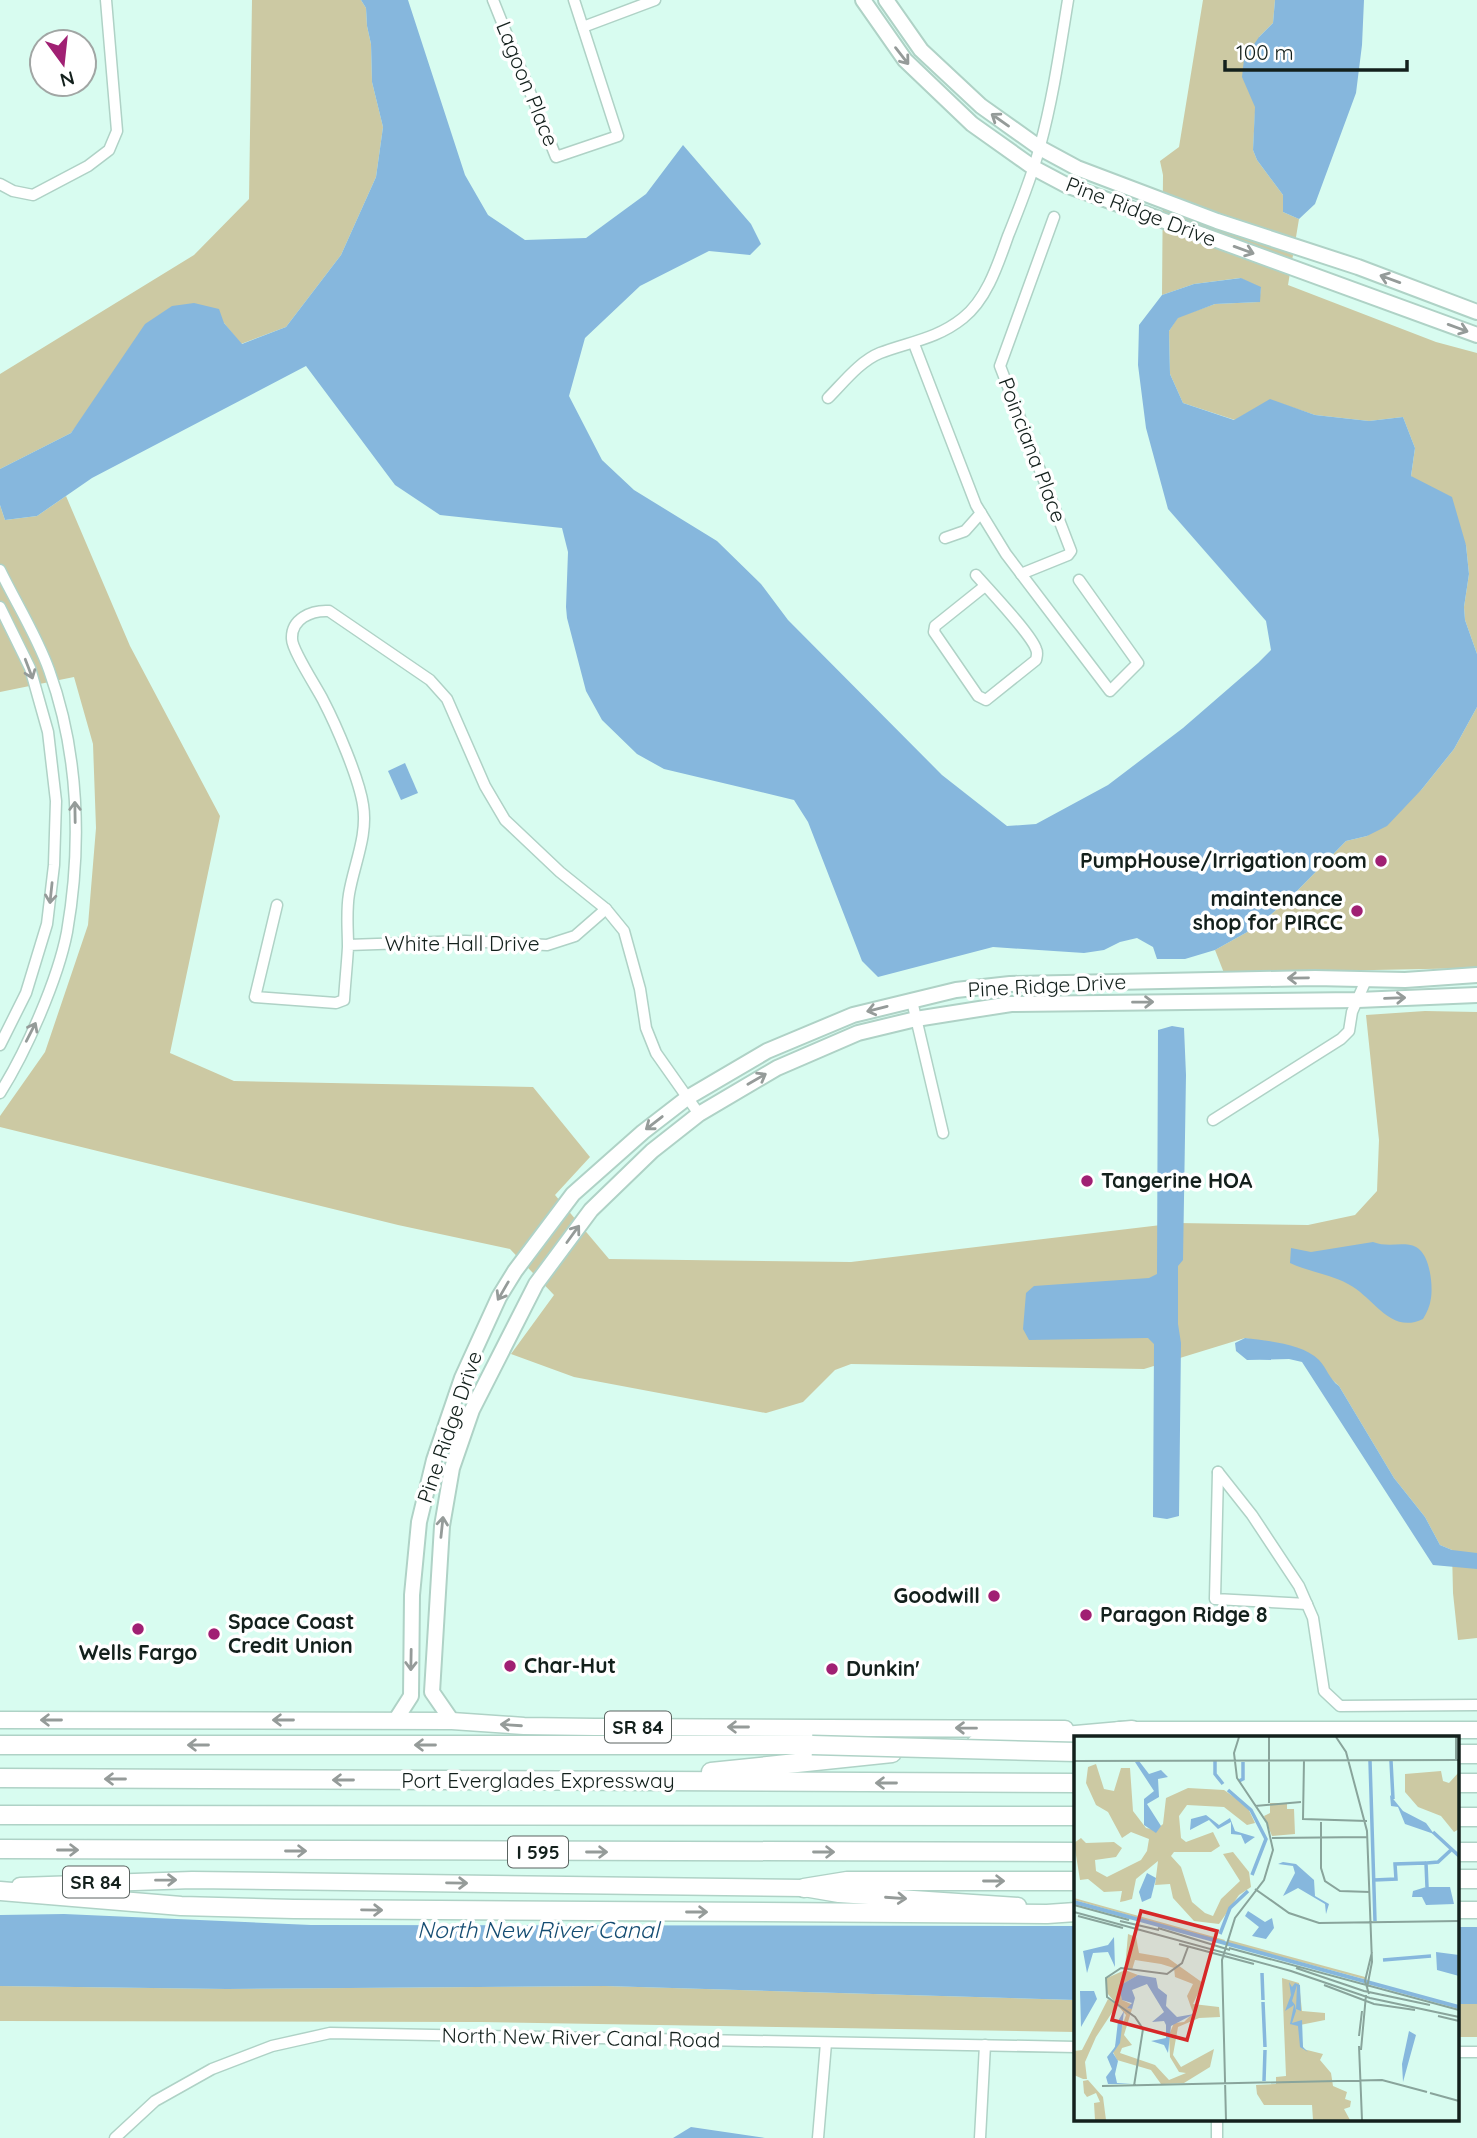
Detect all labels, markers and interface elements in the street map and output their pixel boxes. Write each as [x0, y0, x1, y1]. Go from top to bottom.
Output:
street label: Lagoon Place [491, 17, 565, 150]
north arrow [28, 28, 98, 98]
scale bar [1225, 28, 1407, 72]
text: 100 m [1236, 39, 1294, 65]
one-way arrow [895, 46, 910, 64]
text: N [58, 66, 77, 93]
one-way arrow [991, 112, 1010, 127]
street label: Pine Ridge Drive [1063, 170, 1220, 252]
one-way arrow [1232, 245, 1254, 258]
one-way arrow [1380, 272, 1402, 285]
one-way arrow [1446, 322, 1468, 335]
street label: Poinciana Place [993, 373, 1073, 526]
one-way arrow [24, 657, 36, 679]
one-way arrow [68, 800, 82, 823]
place label: PumpHouse/Irrigation room [1080, 847, 1367, 873]
marker: PumpHouse/Irrigation room [1373, 853, 1389, 869]
one-way arrow [44, 881, 57, 903]
place label: maintenance shop for PIRCC [1193, 885, 1343, 935]
marker: maintenance shop for PIRCC [1349, 903, 1365, 919]
street label: White Hall Drive [384, 930, 540, 956]
street label: Pine Ridge Drive [967, 968, 1127, 1002]
one-way arrow [1286, 972, 1309, 985]
one-way arrow [1384, 992, 1407, 1005]
one-way arrow [1132, 996, 1155, 1009]
one-way arrow [866, 1003, 889, 1016]
one-way arrow [24, 1022, 38, 1043]
one-way arrow [747, 1072, 767, 1086]
one-way arrow [646, 1116, 664, 1131]
place label: Tangerine HOA [1101, 1167, 1253, 1193]
marker: Tangerine HOA [1079, 1173, 1095, 1189]
one-way arrow [565, 1224, 580, 1243]
one-way arrow [496, 1281, 510, 1301]
street label: Pine Ridge Drive [411, 1347, 487, 1506]
one-way arrow [436, 1517, 449, 1539]
place label: Goodwill [894, 1582, 980, 1608]
marker: Goodwill [986, 1588, 1002, 1604]
place label: Paragon Ridge 8 [1100, 1601, 1268, 1627]
marker: Paragon Ridge 8 [1078, 1607, 1094, 1623]
place label: Space Coast Credit Union [228, 1608, 354, 1658]
marker: Wells Fargo [130, 1621, 146, 1637]
marker: Space Coast Credit Union [206, 1626, 222, 1642]
place label: Wells Fargo [79, 1639, 197, 1665]
one-way arrow [404, 1648, 418, 1671]
place label: Char-Hut [524, 1652, 616, 1678]
place label: Dunkin' [846, 1655, 920, 1681]
marker: Char-Hut [502, 1658, 518, 1674]
marker: Dunkin' [824, 1661, 840, 1677]
road number: SR 84 [605, 1712, 671, 1742]
one-way arrow [40, 1713, 63, 1727]
one-way arrow [272, 1713, 295, 1727]
one-way arrow [500, 1718, 522, 1731]
one-way arrow [727, 1720, 750, 1734]
one-way arrow [954, 1721, 977, 1735]
inset map [1074, 1736, 1460, 2120]
one-way arrow [186, 1738, 209, 1752]
one-way arrow [414, 1738, 437, 1752]
street label: Port Everglades Expressway [401, 1767, 675, 1793]
one-way arrow [104, 1772, 127, 1786]
one-way arrow [332, 1773, 355, 1787]
one-way arrow [874, 1776, 897, 1790]
road number: I 595 [508, 1836, 568, 1868]
one-way arrow [56, 1843, 79, 1857]
one-way arrow [284, 1844, 307, 1858]
one-way arrow [585, 1845, 608, 1859]
one-way arrow [812, 1845, 835, 1859]
road number: SR 84 [63, 1866, 129, 1898]
one-way arrow [154, 1874, 177, 1887]
one-way arrow [982, 1874, 1005, 1888]
one-way arrow [445, 1876, 468, 1890]
one-way arrow [884, 1892, 907, 1905]
one-way arrow [360, 1903, 383, 1917]
one-way arrow [686, 1905, 709, 1919]
water label: North New River Canal [417, 1915, 662, 1944]
street label: North New River Canal Road [441, 2022, 721, 2052]

